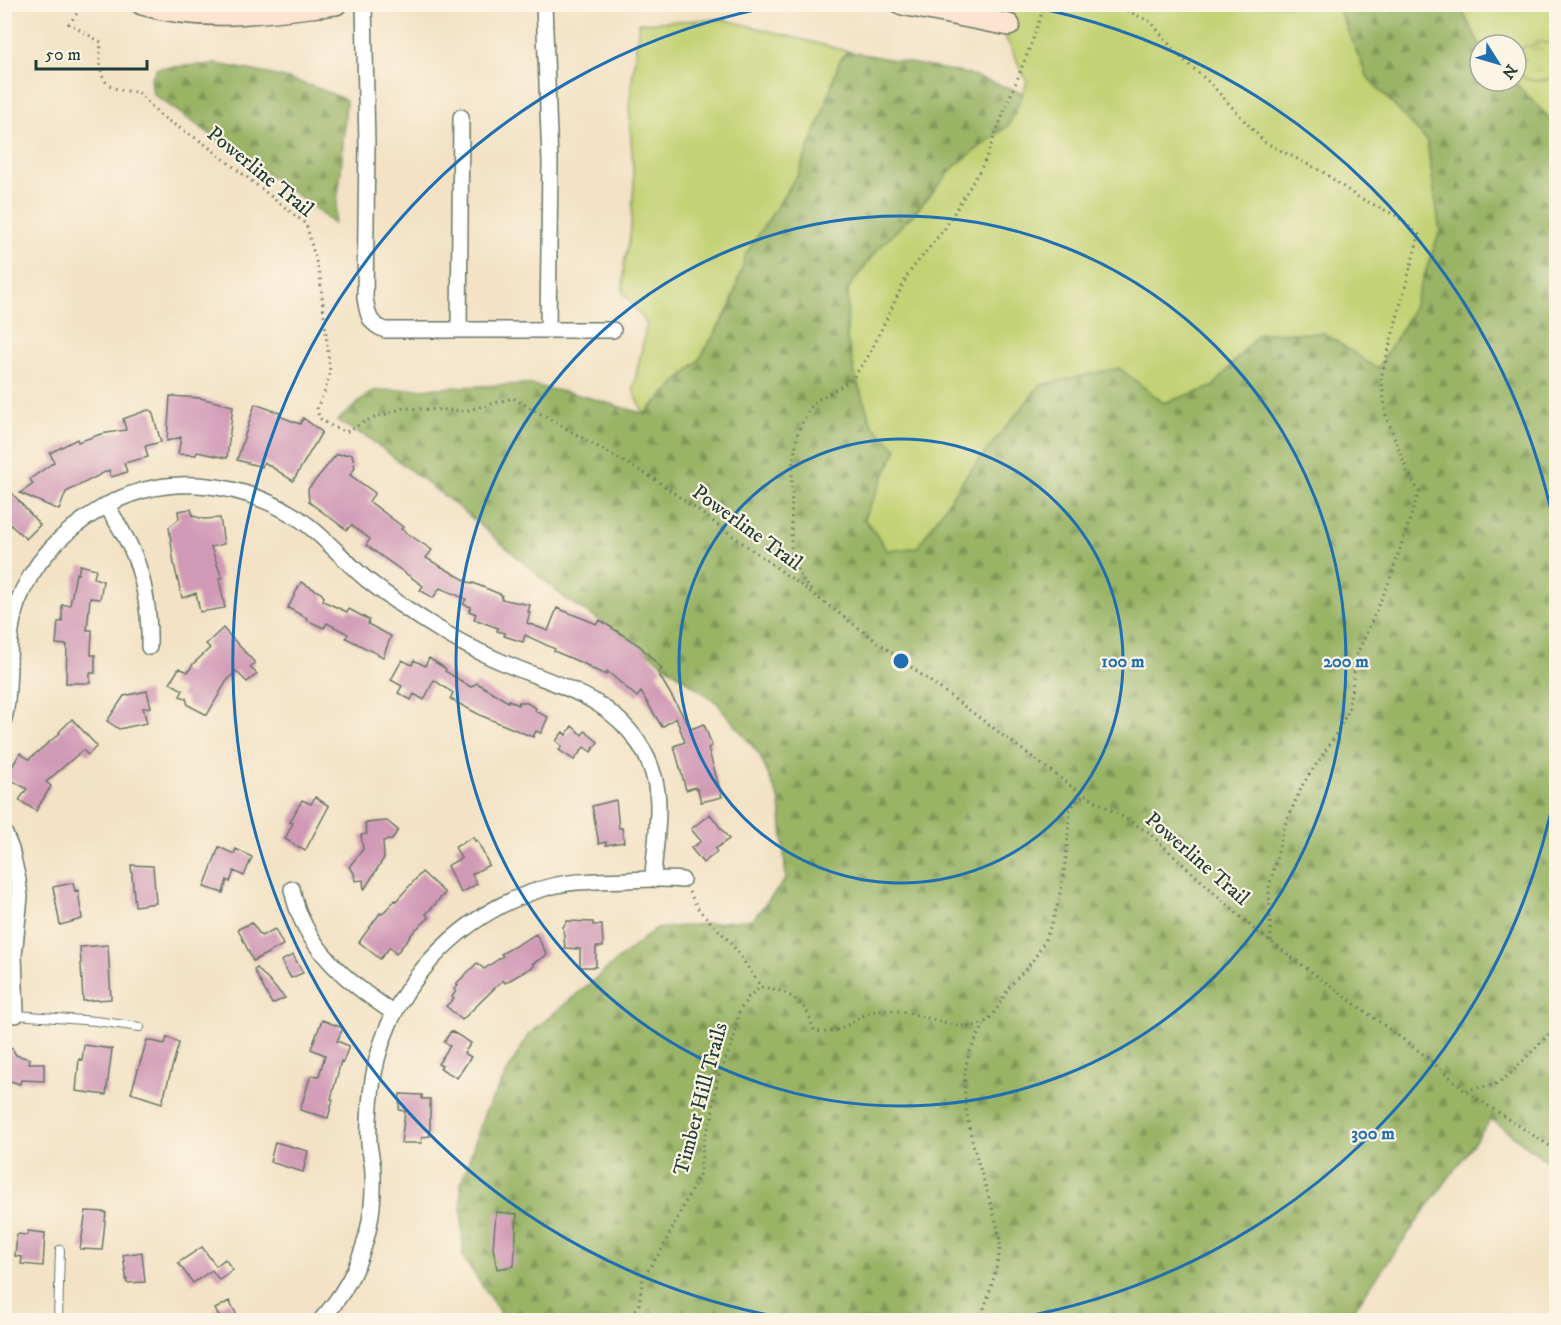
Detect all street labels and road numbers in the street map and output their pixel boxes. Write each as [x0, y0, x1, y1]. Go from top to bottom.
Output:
street label: Powerline Trail [201, 121, 319, 223]
street label: Powerline Trail [687, 479, 808, 577]
street label: Powerline Trail [1139, 807, 1255, 912]
street label: Timber Hill Trails [668, 1020, 734, 1178]

